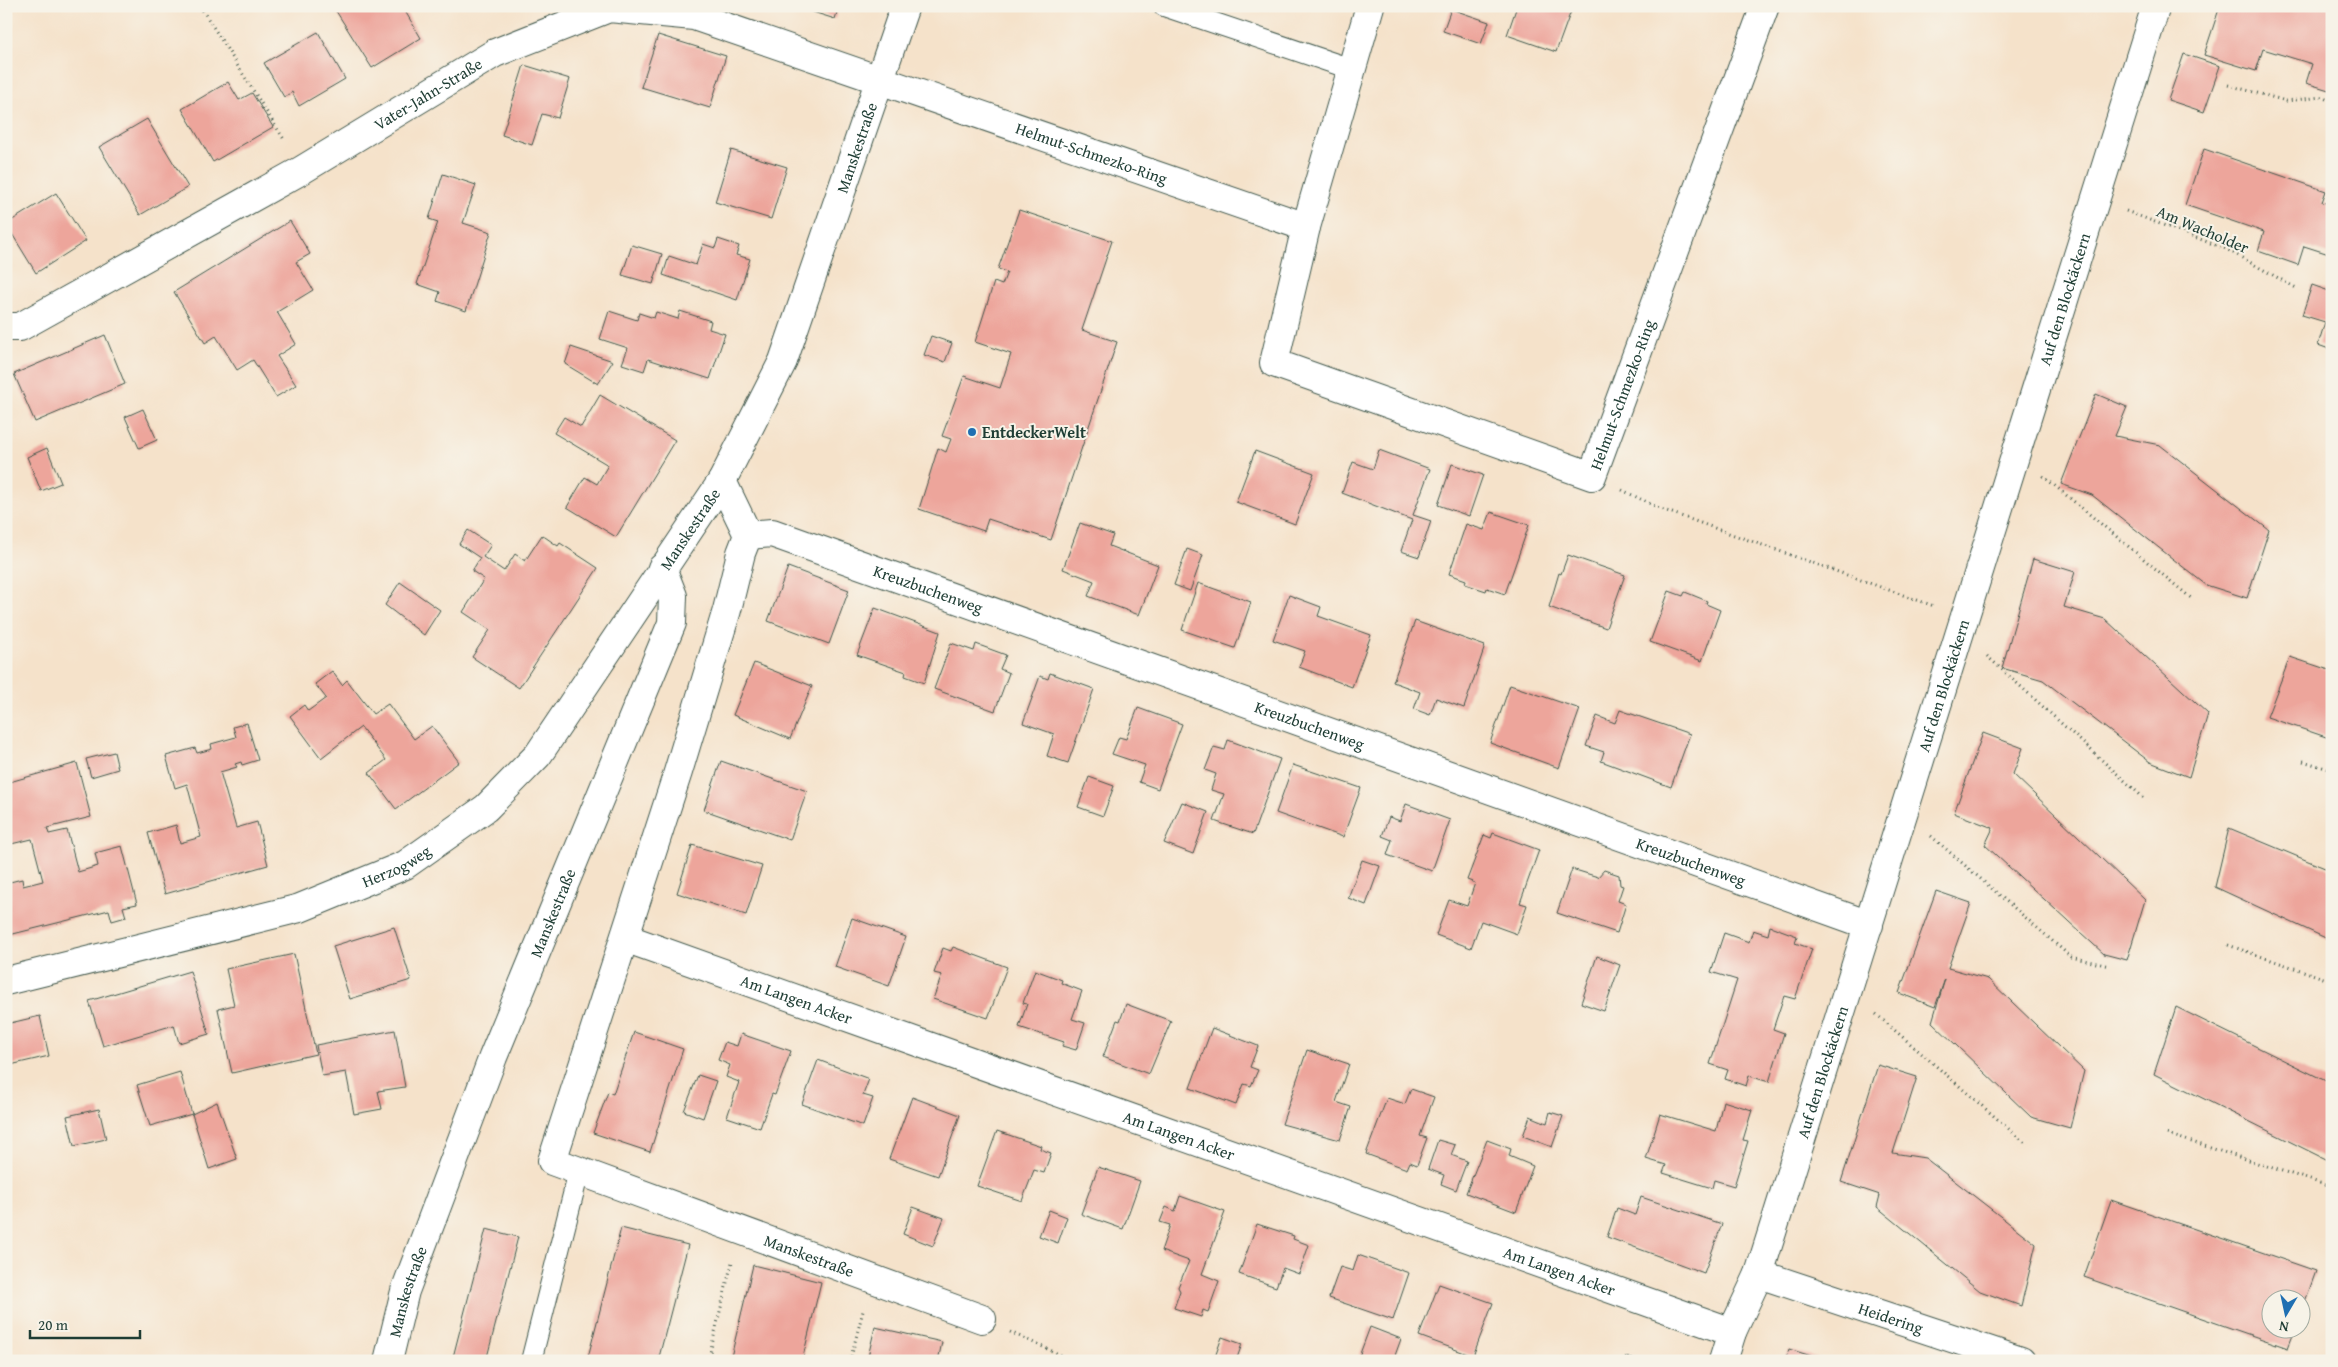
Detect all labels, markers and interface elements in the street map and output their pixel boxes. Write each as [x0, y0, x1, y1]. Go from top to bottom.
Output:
street label: Vater-Jahn-Straße [369, 52, 487, 136]
street label: Manskestraße [830, 99, 883, 196]
street label: Helmut-Schmezko-Ring [1013, 116, 1171, 190]
street label: Am Wacholder [2153, 199, 2253, 259]
street label: Auf den Blockäckern [2032, 230, 2096, 368]
street label: Helmut-Schmezko-Ring [1583, 316, 1661, 473]
place label: EntdeckerWelt [982, 420, 1086, 444]
marker: EntdeckerWelt [966, 426, 978, 438]
street label: Manskestraße [654, 483, 726, 575]
street label: Kreuzbuchenweg [870, 558, 986, 619]
street label: Auf den Blockäckern [1911, 616, 1975, 755]
street label: Kreuzbuchenweg [1252, 694, 1368, 756]
street label: Kreuzbuchenweg [1633, 831, 1749, 892]
street label: Herzogweg [358, 839, 435, 893]
street label: Manskestraße [523, 865, 582, 961]
street label: Am Langen Acker [737, 968, 856, 1030]
street label: Auf den Blockäckern [1790, 1003, 1854, 1141]
street label: Am Langen Acker [1120, 1104, 1239, 1166]
street label: Manskestraße [761, 1228, 857, 1283]
street label: Am Langen Acker [1500, 1240, 1619, 1302]
street label: Manskestraße [382, 1243, 433, 1340]
north arrow [2260, 1290, 2310, 1340]
street label: Heidering [1855, 1296, 1926, 1340]
scale bar [30, 1307, 140, 1339]
text: 20 m [38, 1314, 69, 1335]
text: N [2277, 1316, 2290, 1337]

